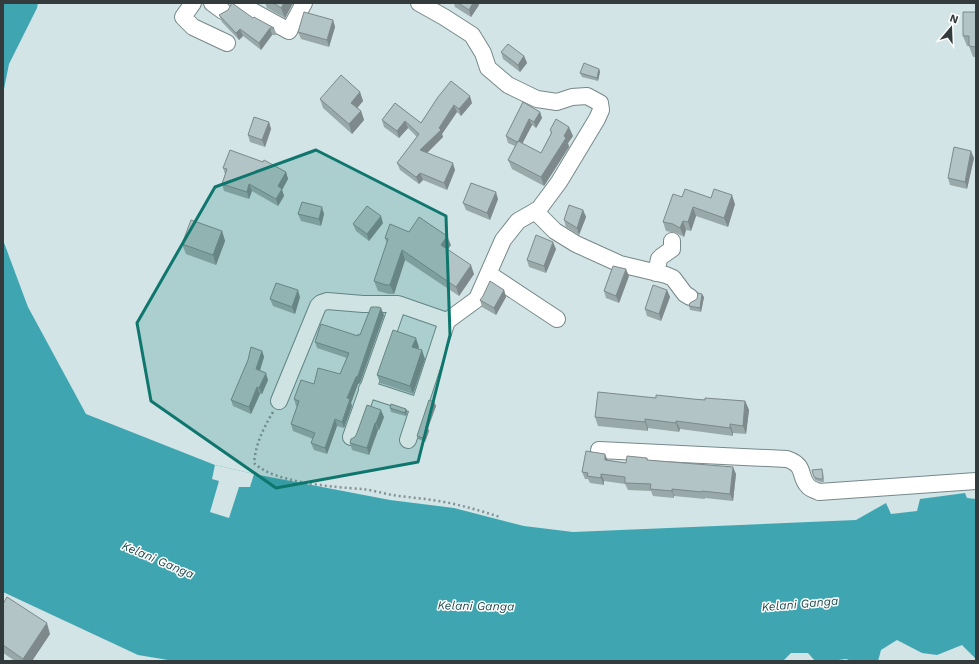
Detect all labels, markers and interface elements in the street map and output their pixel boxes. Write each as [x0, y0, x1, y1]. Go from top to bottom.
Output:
north arrow [931, 8, 971, 48]
text: N [948, 12, 960, 26]
water label: Kelani Ganga [120, 538, 197, 582]
water label: Kelani Ganga [761, 594, 840, 614]
water label: Kelani Ganga [437, 598, 515, 614]

